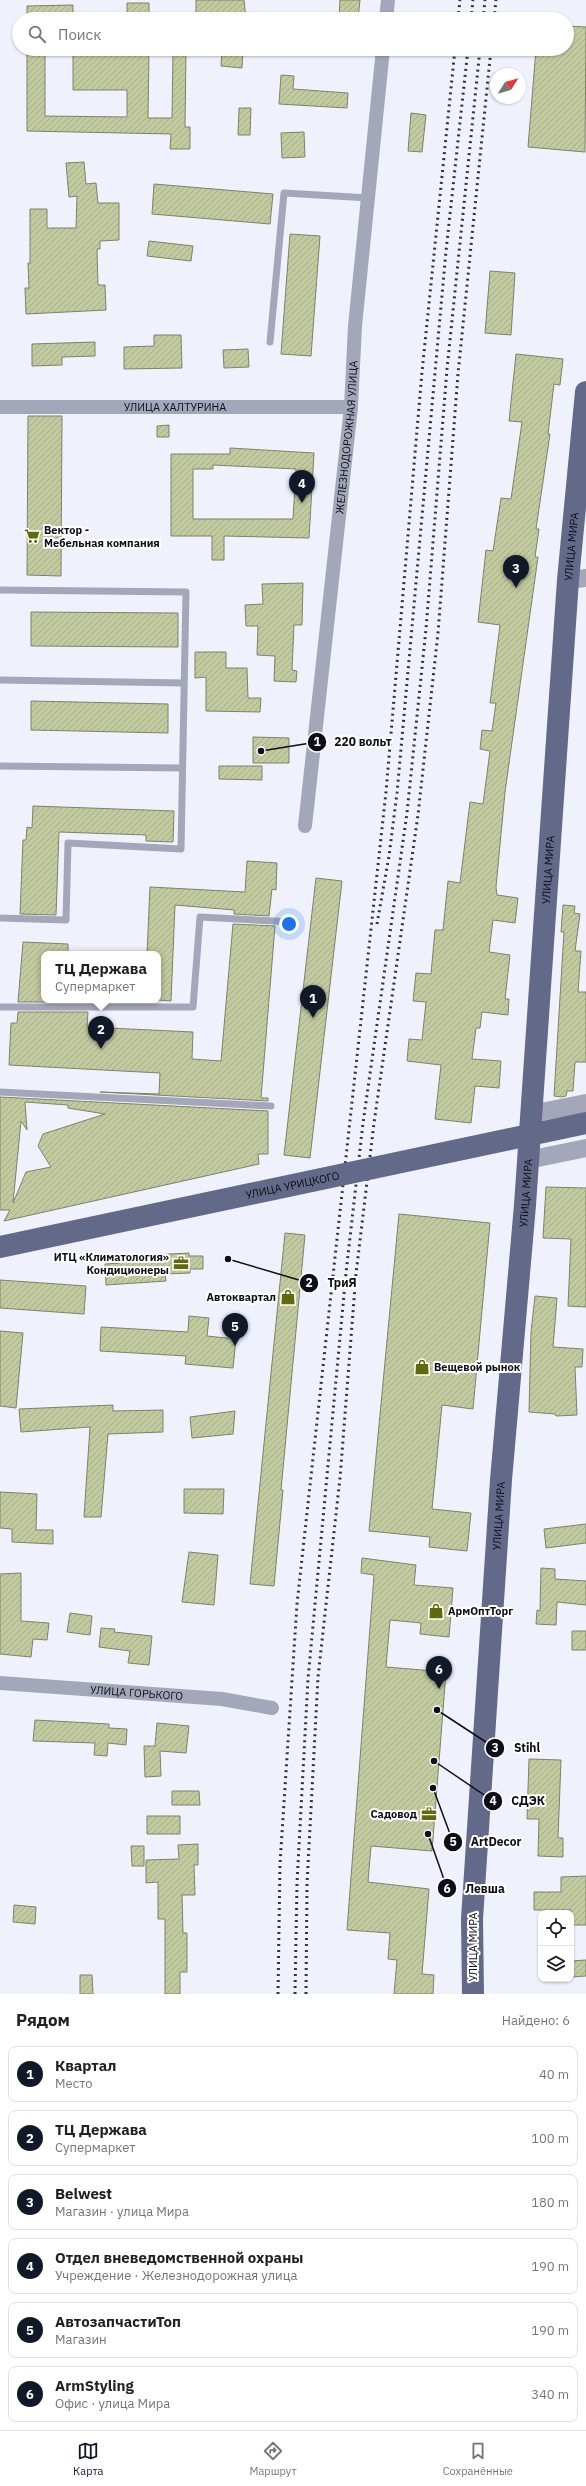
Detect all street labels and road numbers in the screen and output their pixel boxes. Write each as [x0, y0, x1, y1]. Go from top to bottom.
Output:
street label: ЖЕЛЕЗНОДОРОЖНАЯ УЛИЦА [332, 360, 360, 515]
street label: УЛИЦА ХАЛТУРИНА [124, 400, 226, 414]
street label: УЛИЦА МИРА [561, 512, 581, 582]
street label: УЛИЦА МИРА [539, 835, 557, 905]
street label: УЛИЦА МИРА [516, 1158, 535, 1228]
street label: УЛИЦА УРИЦКОГО [244, 1168, 341, 1202]
street label: УЛИЦА МИРА [489, 1481, 508, 1551]
street label: УЛИЦА ГОРЬКОГО [90, 1683, 184, 1703]
street label: УЛИЦА МИРА [466, 1913, 480, 1981]

